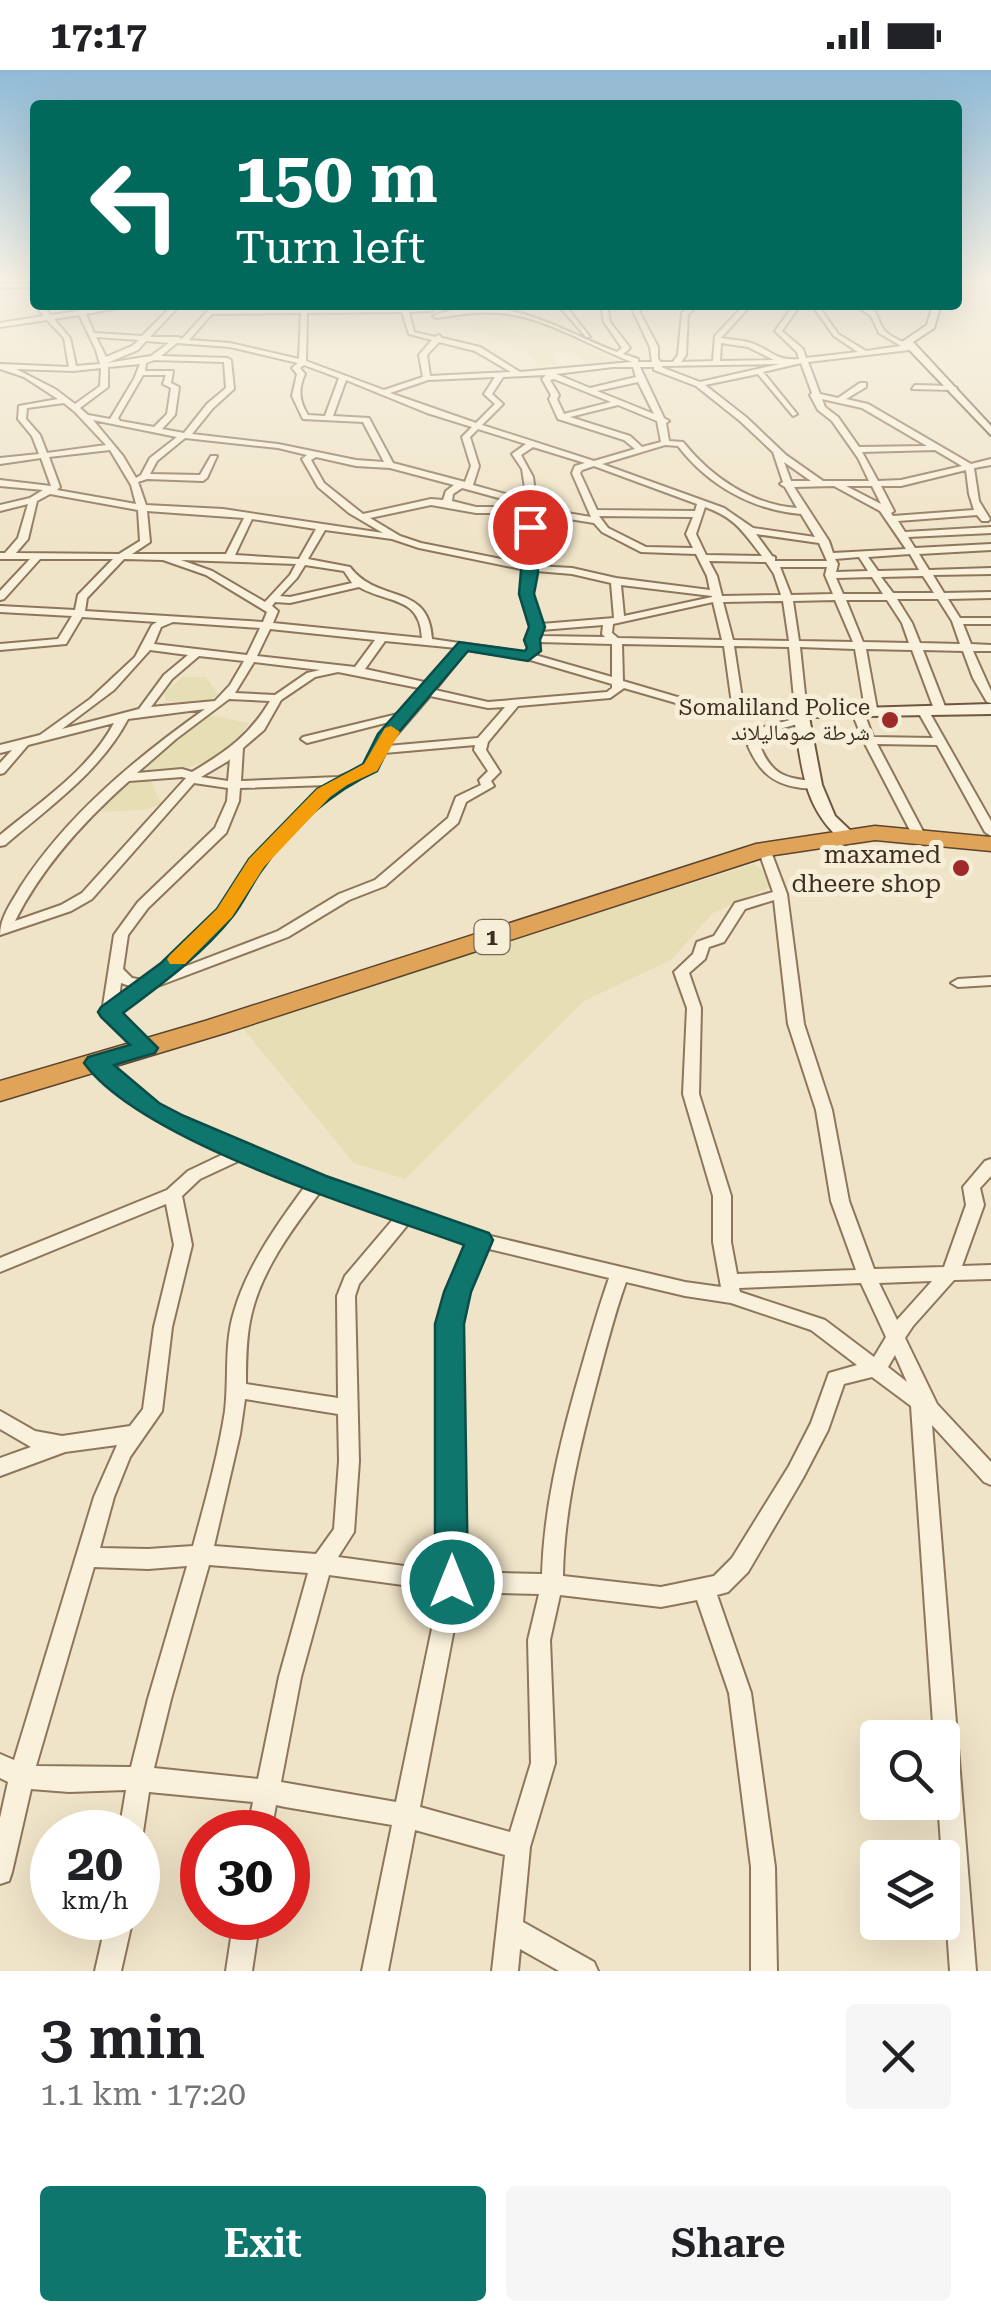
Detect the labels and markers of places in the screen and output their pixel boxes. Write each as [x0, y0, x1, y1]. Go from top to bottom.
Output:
pin [488, 485, 573, 570]
place label: Somaliland Police شرطة صوماليلاند [679, 695, 870, 745]
marker: Somaliland Police شرطة صوماليلاند [879, 709, 901, 731]
place label: maxamed dheere shop [791, 840, 941, 898]
marker: maxamed dheere shop [950, 857, 972, 879]

